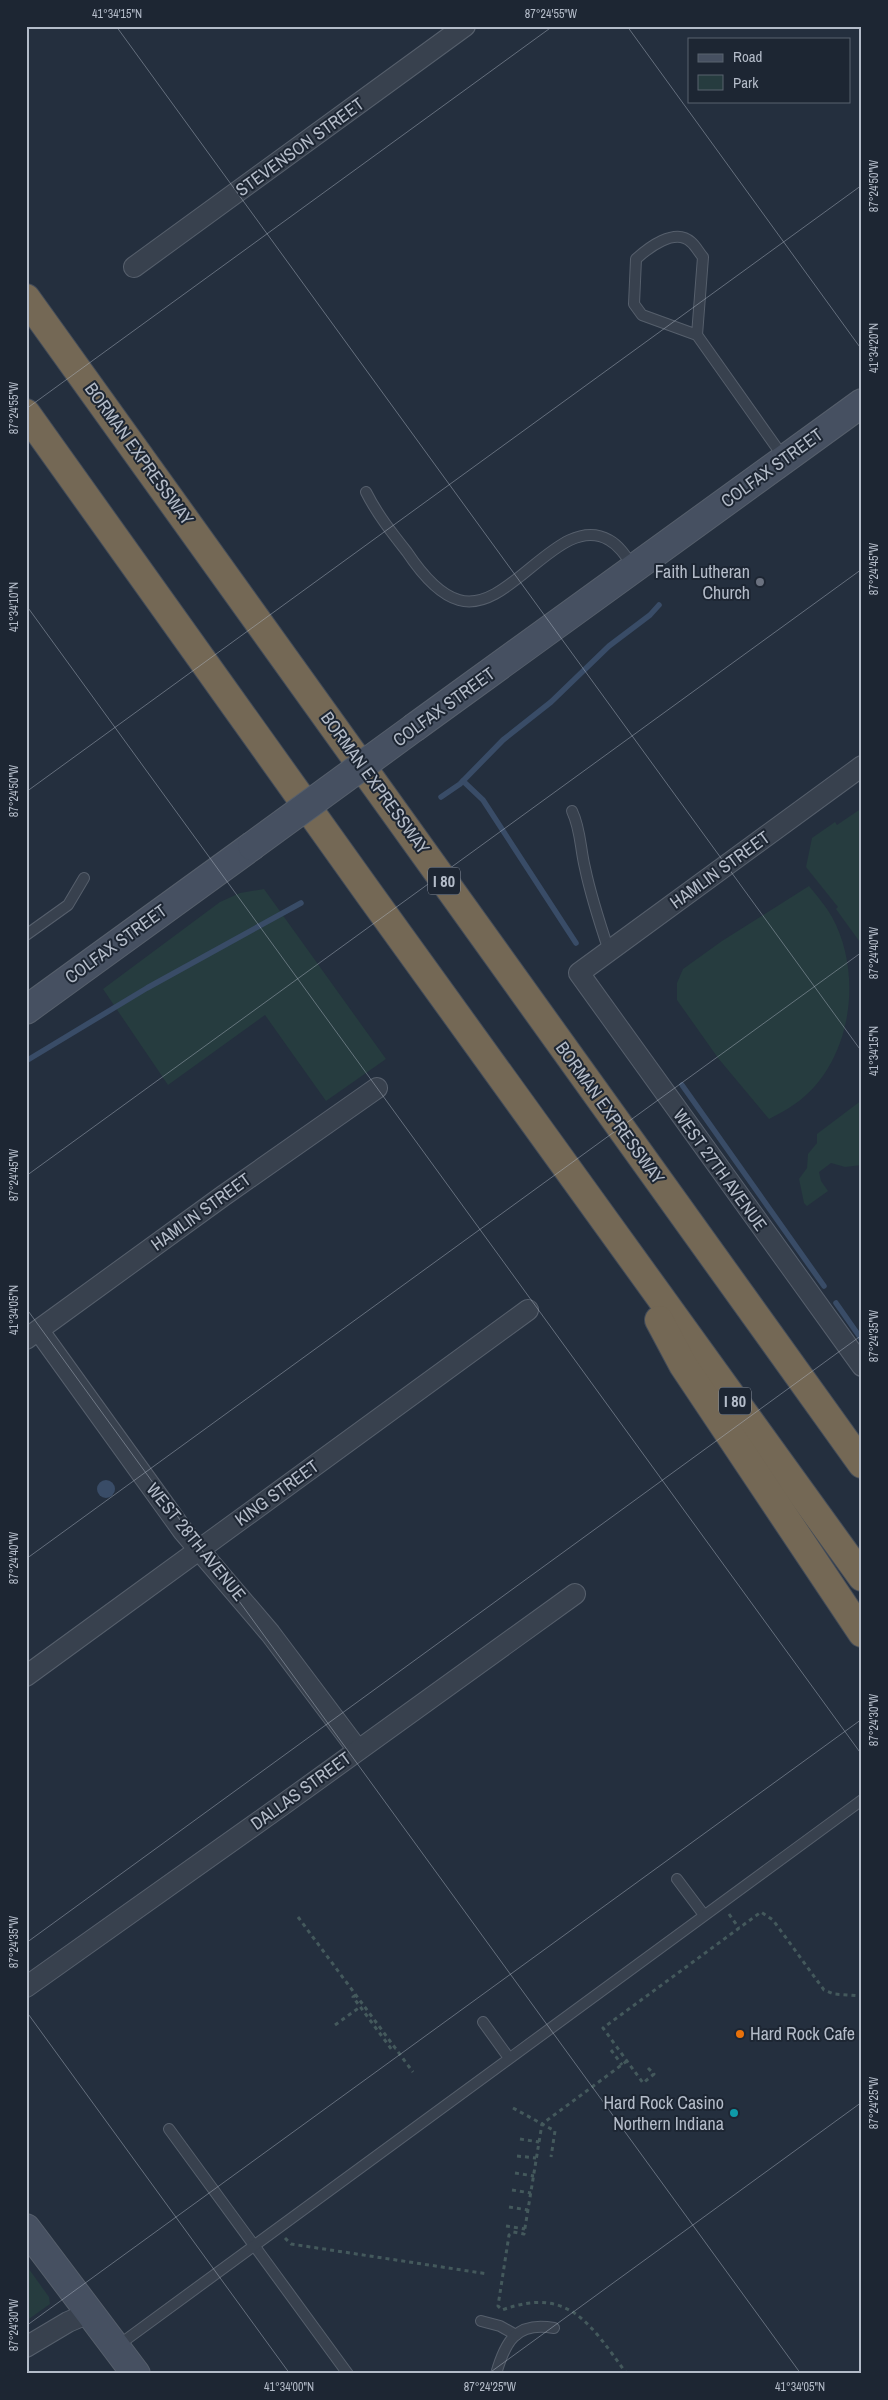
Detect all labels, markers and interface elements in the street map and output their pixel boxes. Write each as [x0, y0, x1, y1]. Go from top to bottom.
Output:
text: 41°34'15"N [92, 6, 142, 22]
text: 87°24'55"W [525, 6, 578, 22]
legend [688, 38, 850, 102]
text: Road [733, 46, 762, 67]
text: Park [733, 72, 759, 93]
street label: STEVENSON STREET [230, 91, 369, 202]
text: 87°24'50"W [866, 159, 882, 212]
text: 41°34'20"N [866, 323, 882, 373]
street label: BORMAN EXPRESSWAY [79, 377, 200, 530]
text: 87°24'55"W [6, 381, 22, 434]
street label: COLFAX STREET [716, 422, 828, 513]
text: 87°24'45"W [866, 542, 882, 595]
place label: Faith Lutheran Church [655, 559, 750, 605]
marker: Faith Lutheran Church [754, 576, 766, 588]
text: 41°34'10"N [6, 582, 22, 632]
street label: COLFAX STREET [388, 661, 500, 752]
street label: BORMAN EXPRESSWAY [315, 706, 436, 859]
text: 87°24'50"W [6, 764, 22, 817]
street label: HAMLIN STREET [665, 825, 775, 914]
road number: I 80 [428, 868, 460, 894]
street label: COLFAX STREET [60, 898, 172, 989]
text: 87°24'40"W [866, 926, 882, 979]
text: 41°34'15"N [866, 1026, 882, 1076]
street label: BORMAN EXPRESSWAY [550, 1036, 671, 1189]
street label: WEST 27TH AVENUE [668, 1104, 773, 1236]
text: 87°24'45"W [6, 1148, 22, 1201]
street label: HAMLIN STREET [146, 1167, 256, 1256]
text: 41°34'05"N [6, 1285, 22, 1335]
text: 87°24'35"W [866, 1309, 882, 1362]
road number: I 80 [719, 1388, 751, 1414]
street label: KING STREET [230, 1454, 324, 1532]
street label: WEST 28TH AVENUE [141, 1477, 252, 1606]
text: 87°24'40"W [6, 1531, 22, 1584]
text: 87°24'30"W [866, 1693, 882, 1746]
street label: DALLAS STREET [245, 1746, 356, 1836]
text: 87°24'35"W [6, 1915, 22, 1968]
place label: Hard Rock Cafe [750, 2021, 855, 2046]
marker: Hard Rock Cafe [734, 2028, 746, 2040]
text: 87°24'25"W [866, 2076, 882, 2129]
place label: Hard Rock Casino Northern Indiana [603, 2090, 724, 2136]
marker: Hard Rock Casino Northern Indiana [728, 2107, 740, 2119]
text: 87°24'30"W [6, 2298, 22, 2351]
text: 41°34'00"N [264, 2379, 314, 2395]
text: 87°24'25"W [464, 2379, 517, 2395]
text: 41°34'05"N [775, 2379, 825, 2395]

